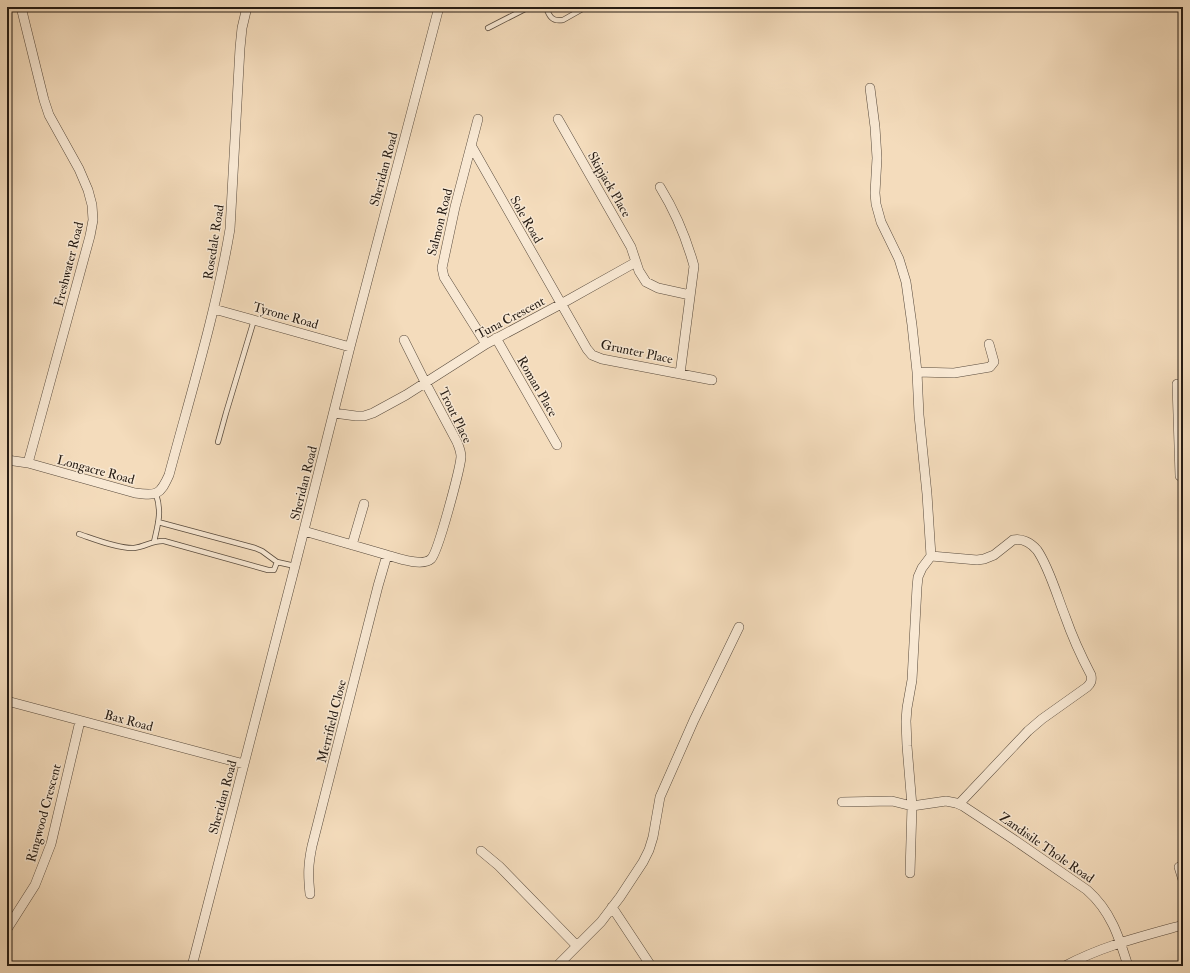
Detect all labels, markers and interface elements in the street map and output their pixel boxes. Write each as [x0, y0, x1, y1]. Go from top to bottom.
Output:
street label: Sheridan Road [366, 130, 402, 208]
street label: Skipjack Place [583, 149, 635, 221]
street label: Salmon Road [424, 186, 456, 258]
street label: Sole Road [506, 193, 546, 247]
street label: Rosedale Road [200, 203, 228, 281]
street label: Freshwater Road [51, 220, 87, 308]
street label: Tuna Crescent [473, 293, 548, 343]
street label: Tyrone Road [251, 299, 321, 334]
street label: Grunter Place [599, 337, 675, 368]
street label: Roman Place [513, 353, 561, 420]
street label: Trout Place [435, 385, 476, 446]
street label: Sheridan Road [287, 444, 321, 522]
street label: Longacre Road [55, 452, 137, 488]
street label: Merrifield Close [314, 678, 350, 764]
street label: Bax Road [103, 707, 155, 735]
street label: Sheridan Road [205, 758, 241, 836]
street label: Ringwood Crescent [23, 762, 65, 864]
street label: Zandisile Thole Road [996, 809, 1097, 887]

